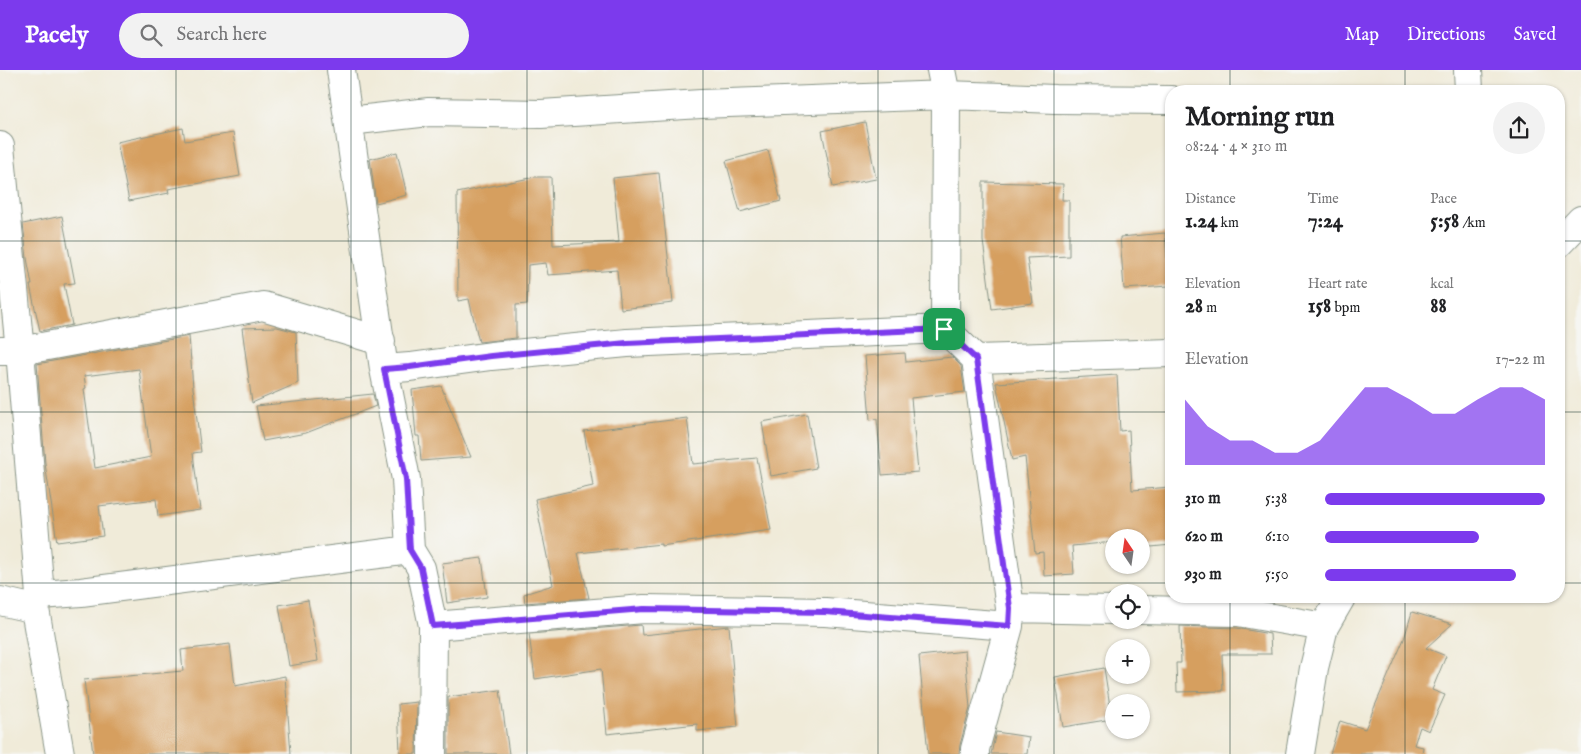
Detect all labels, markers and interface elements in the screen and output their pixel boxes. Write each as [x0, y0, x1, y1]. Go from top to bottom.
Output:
search box [119, 13, 469, 58]
text: Pacely [25, 20, 89, 51]
icon: search [137, 21, 165, 49]
text: Search here [177, 23, 267, 47]
text: Map [1345, 24, 1379, 47]
text: Directions [1407, 24, 1485, 47]
text: Saved [1513, 24, 1556, 47]
text: Morning run [1185, 100, 1335, 135]
button: share [1493, 102, 1545, 154]
text: 08:24 · 4 × 310 m [1185, 137, 1287, 157]
text: Distance [1185, 190, 1236, 208]
text: Time [1308, 190, 1339, 208]
text: Pace [1430, 190, 1457, 208]
text: 1.24 [1185, 208, 1217, 235]
text: 7:24 [1308, 208, 1343, 235]
text: 5:58 [1430, 208, 1459, 235]
text: km [1217, 214, 1239, 232]
text: /km [1459, 214, 1485, 232]
text: Elevation [1185, 275, 1241, 293]
text: Heart rate [1308, 275, 1367, 293]
text: kcal [1430, 275, 1454, 293]
text: 28 [1185, 293, 1203, 320]
text: 158 [1308, 293, 1331, 320]
text: 88 [1430, 293, 1447, 320]
text: m [1203, 299, 1217, 317]
text: bpm [1331, 299, 1360, 317]
pin [923, 308, 965, 350]
icon: arrive [930, 315, 958, 343]
text: Elevation [1185, 350, 1248, 370]
text: 17–22 m [1495, 350, 1545, 370]
text: 310 m [1185, 489, 1221, 509]
text: 5:38 [1265, 489, 1287, 509]
text: 620 m [1185, 527, 1223, 547]
text: 6:10 [1265, 527, 1290, 547]
north arrow [1105, 529, 1150, 574]
map controls [1105, 529, 1150, 739]
text: 930 m [1185, 565, 1222, 585]
text: 5:50 [1265, 565, 1289, 585]
button: locate [1105, 584, 1150, 629]
button: + [1105, 639, 1150, 684]
button: − [1105, 694, 1150, 739]

